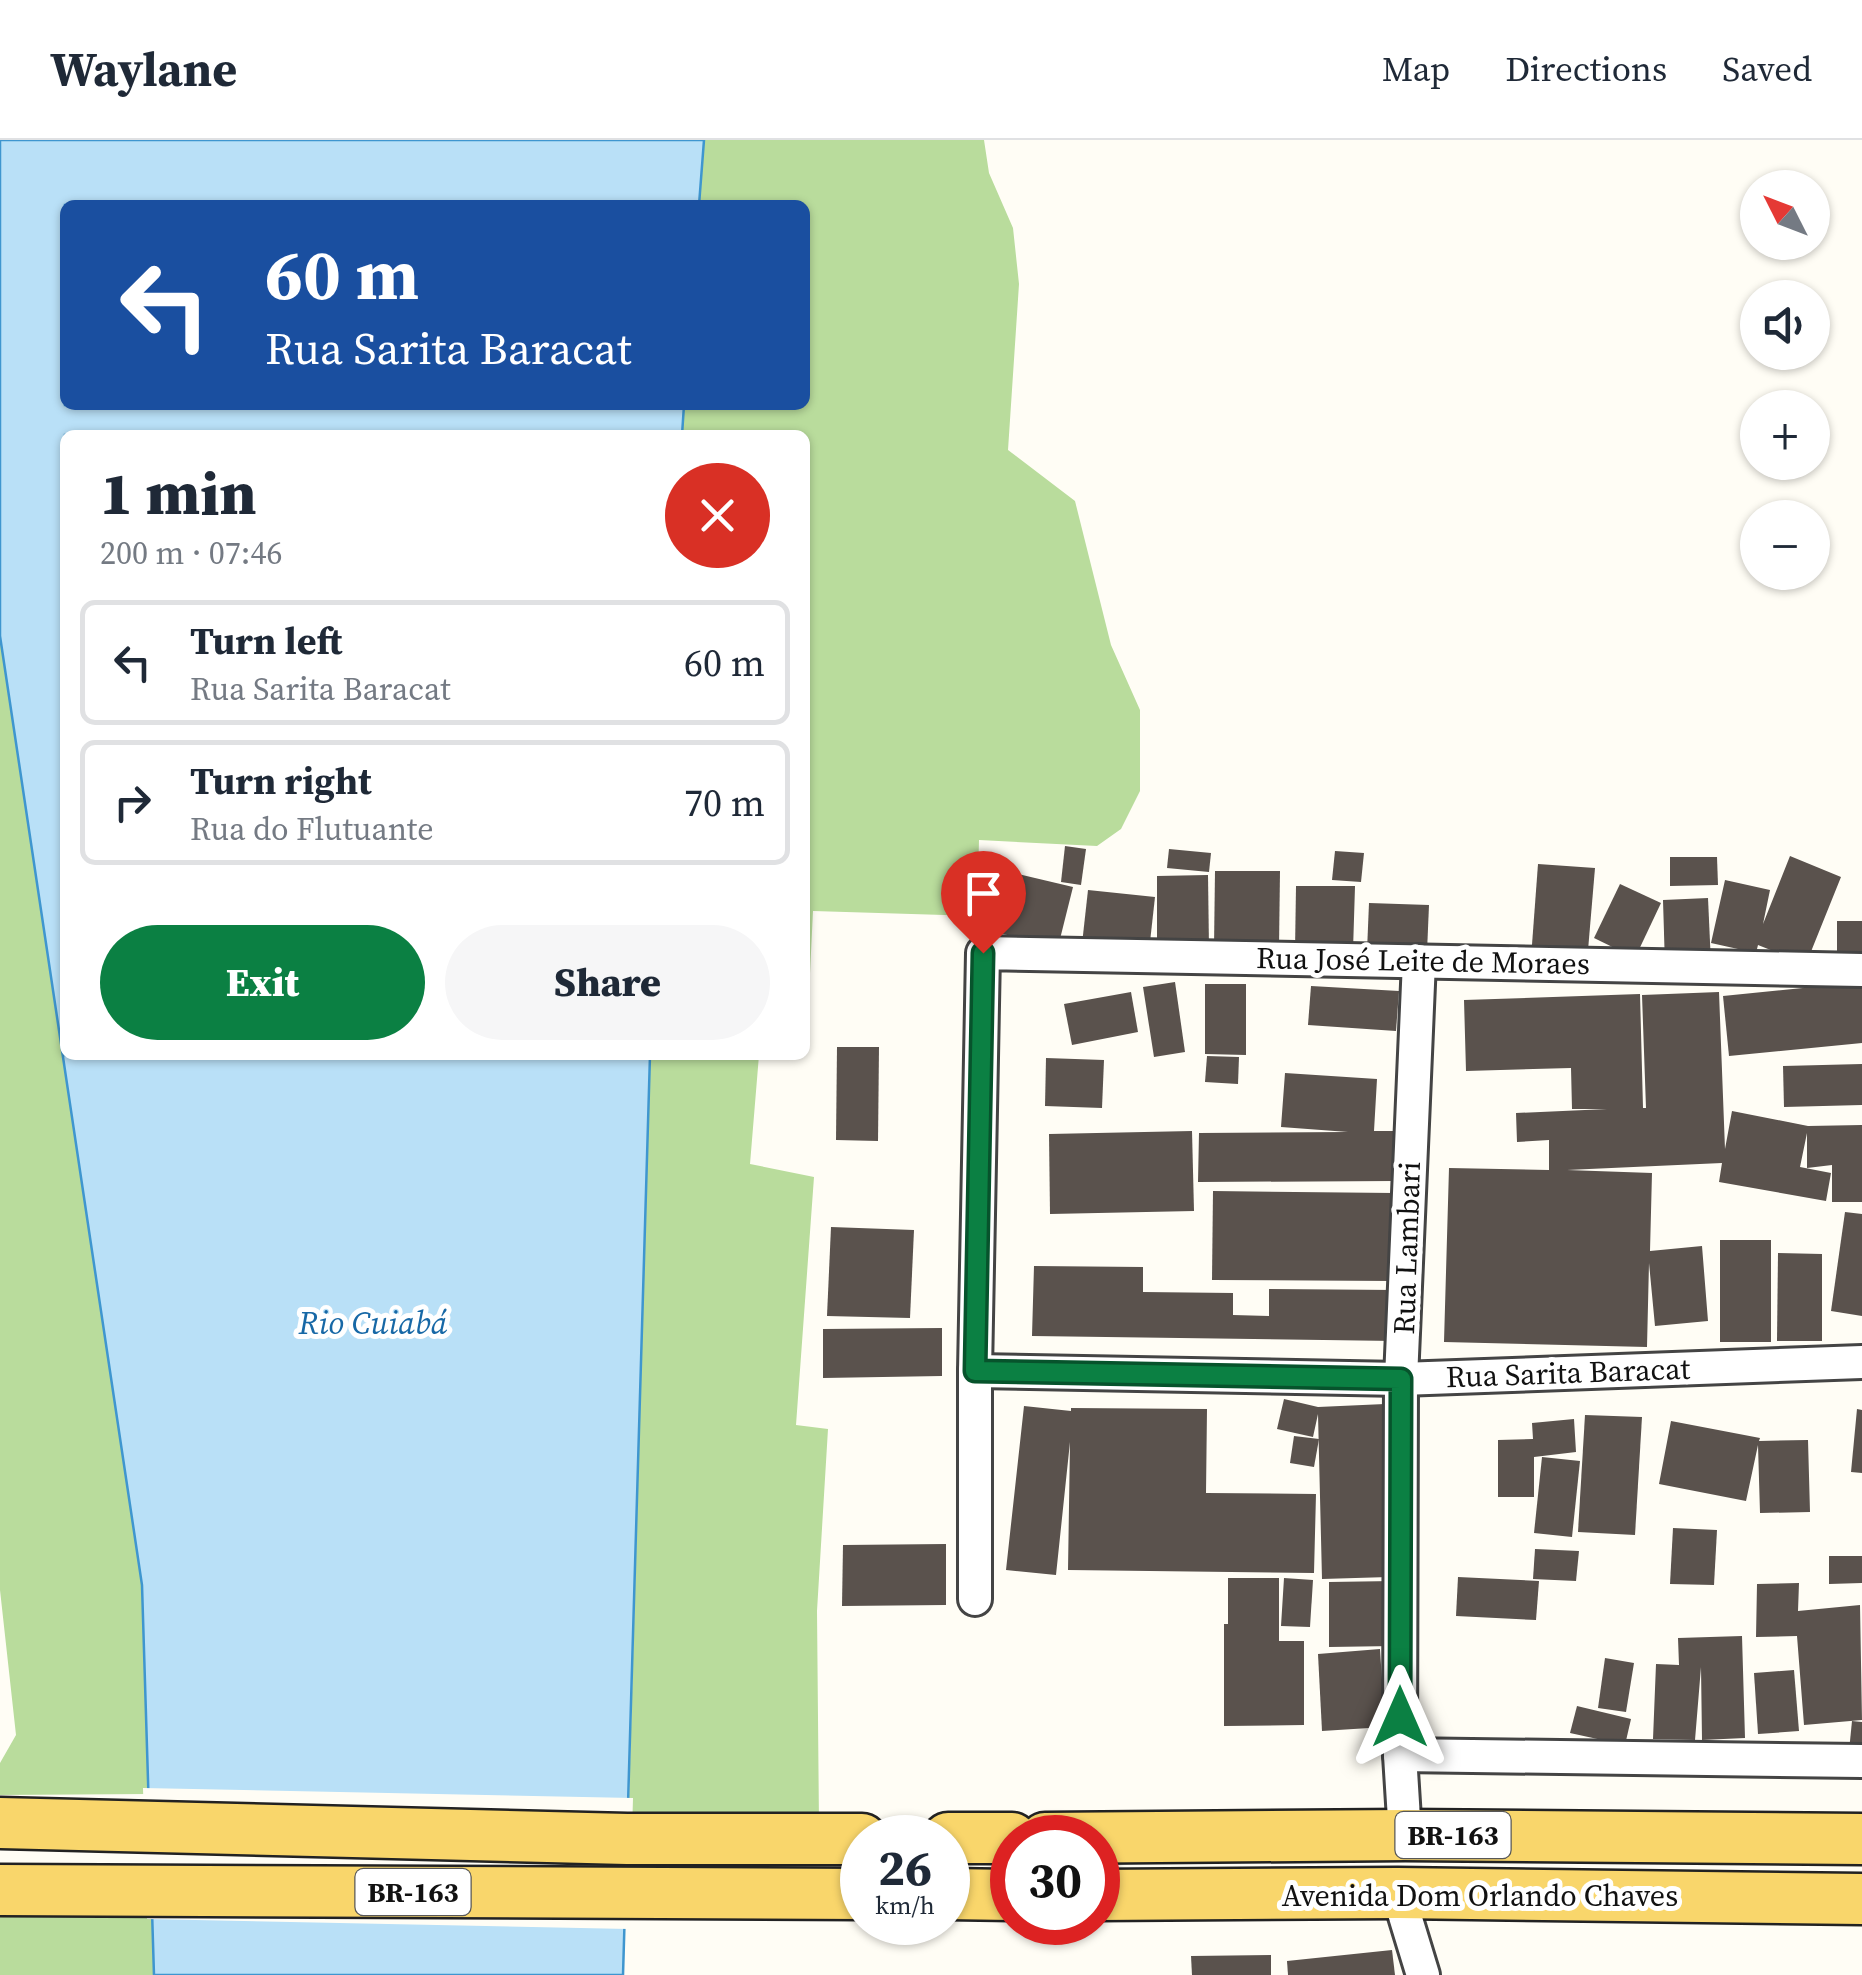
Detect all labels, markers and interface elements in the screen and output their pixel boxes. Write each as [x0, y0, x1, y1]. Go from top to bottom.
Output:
text: Waylane [50, 36, 237, 102]
text: Map [1382, 45, 1450, 93]
text: Directions [1505, 45, 1667, 93]
text: Saved [1722, 45, 1812, 93]
north arrow [1740, 170, 1830, 260]
map controls [1740, 170, 1830, 590]
text: 60 m [265, 226, 419, 322]
icon: left [100, 240, 230, 370]
button: sound [1740, 280, 1830, 370]
text: Rua Sarita Baracat [265, 317, 632, 379]
button: + [1740, 390, 1830, 480]
text: 1 min [100, 452, 256, 534]
button: close [665, 463, 770, 568]
button: − [1740, 500, 1830, 590]
text: 200 m · 07:46 [100, 531, 282, 575]
text: Turn left [190, 615, 342, 667]
icon: left [105, 635, 160, 690]
text: 60 m [684, 637, 765, 689]
text: Rua Sarita Baracat [190, 667, 451, 711]
text: Turn right [190, 755, 372, 807]
icon: right [105, 775, 160, 830]
text: 70 m [684, 777, 765, 829]
text: Rua do Flutuante [190, 807, 434, 851]
pin [941, 851, 1026, 954]
icon: arrive [956, 866, 1011, 921]
button: Exit [100, 925, 425, 1040]
button: Share [445, 925, 770, 1040]
street label: Rua José Leite de Moraes [1256, 937, 1590, 984]
street label: Rua Lambari [1383, 1161, 1430, 1335]
water label: Rio Cuiabá [297, 1301, 448, 1345]
street label: Rua Sarita Baracat [1445, 1348, 1691, 1397]
position arrow [1348, 1665, 1452, 1769]
road number: BR-163 [1396, 1812, 1510, 1858]
speed limit sign: 30 [990, 1815, 1120, 1945]
text: 26 [878, 1833, 932, 1902]
road number: BR-163 [356, 1869, 470, 1915]
street label: Avenida Dom Orlando Chaves [1282, 1875, 1678, 1916]
text: km/h [875, 1888, 935, 1922]

